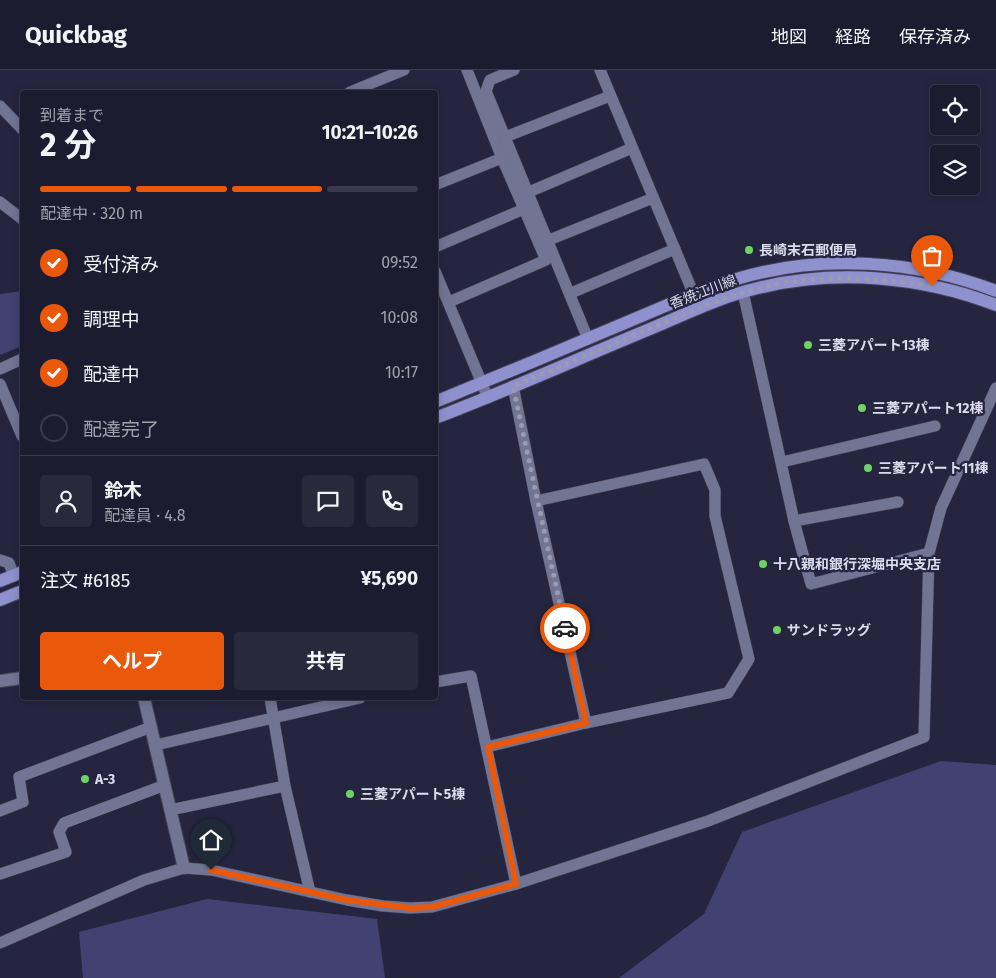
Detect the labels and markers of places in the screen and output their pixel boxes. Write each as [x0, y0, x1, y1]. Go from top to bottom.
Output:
pin [911, 235, 953, 286]
place label: 長崎末石郵便局 [759, 242, 857, 259]
marker: 長崎末石郵便局 [743, 244, 755, 256]
place label: 三菱アパート13棟 [818, 337, 930, 354]
marker: 三菱アパート13棟 [802, 339, 814, 351]
place label: 三菱アパート12棟 [872, 400, 983, 417]
marker: 三菱アパート12棟 [856, 402, 868, 414]
place label: 三菱アパート11棟 [878, 460, 988, 477]
marker: 三菱アパート11棟 [862, 462, 874, 474]
place label: 十八親和銀行深堀中央支店 [773, 556, 941, 573]
marker: 十八親和銀行深堀中央支店 [757, 558, 769, 570]
place label: サンドラッグ [787, 622, 871, 639]
marker: サンドラッグ [771, 624, 783, 636]
place label: A-3 [94, 771, 115, 788]
marker: A-3 [79, 773, 91, 785]
place label: 三菱アパート5棟 [360, 786, 465, 803]
marker: 三菱アパート5棟 [344, 788, 356, 800]
pin [190, 819, 232, 870]

